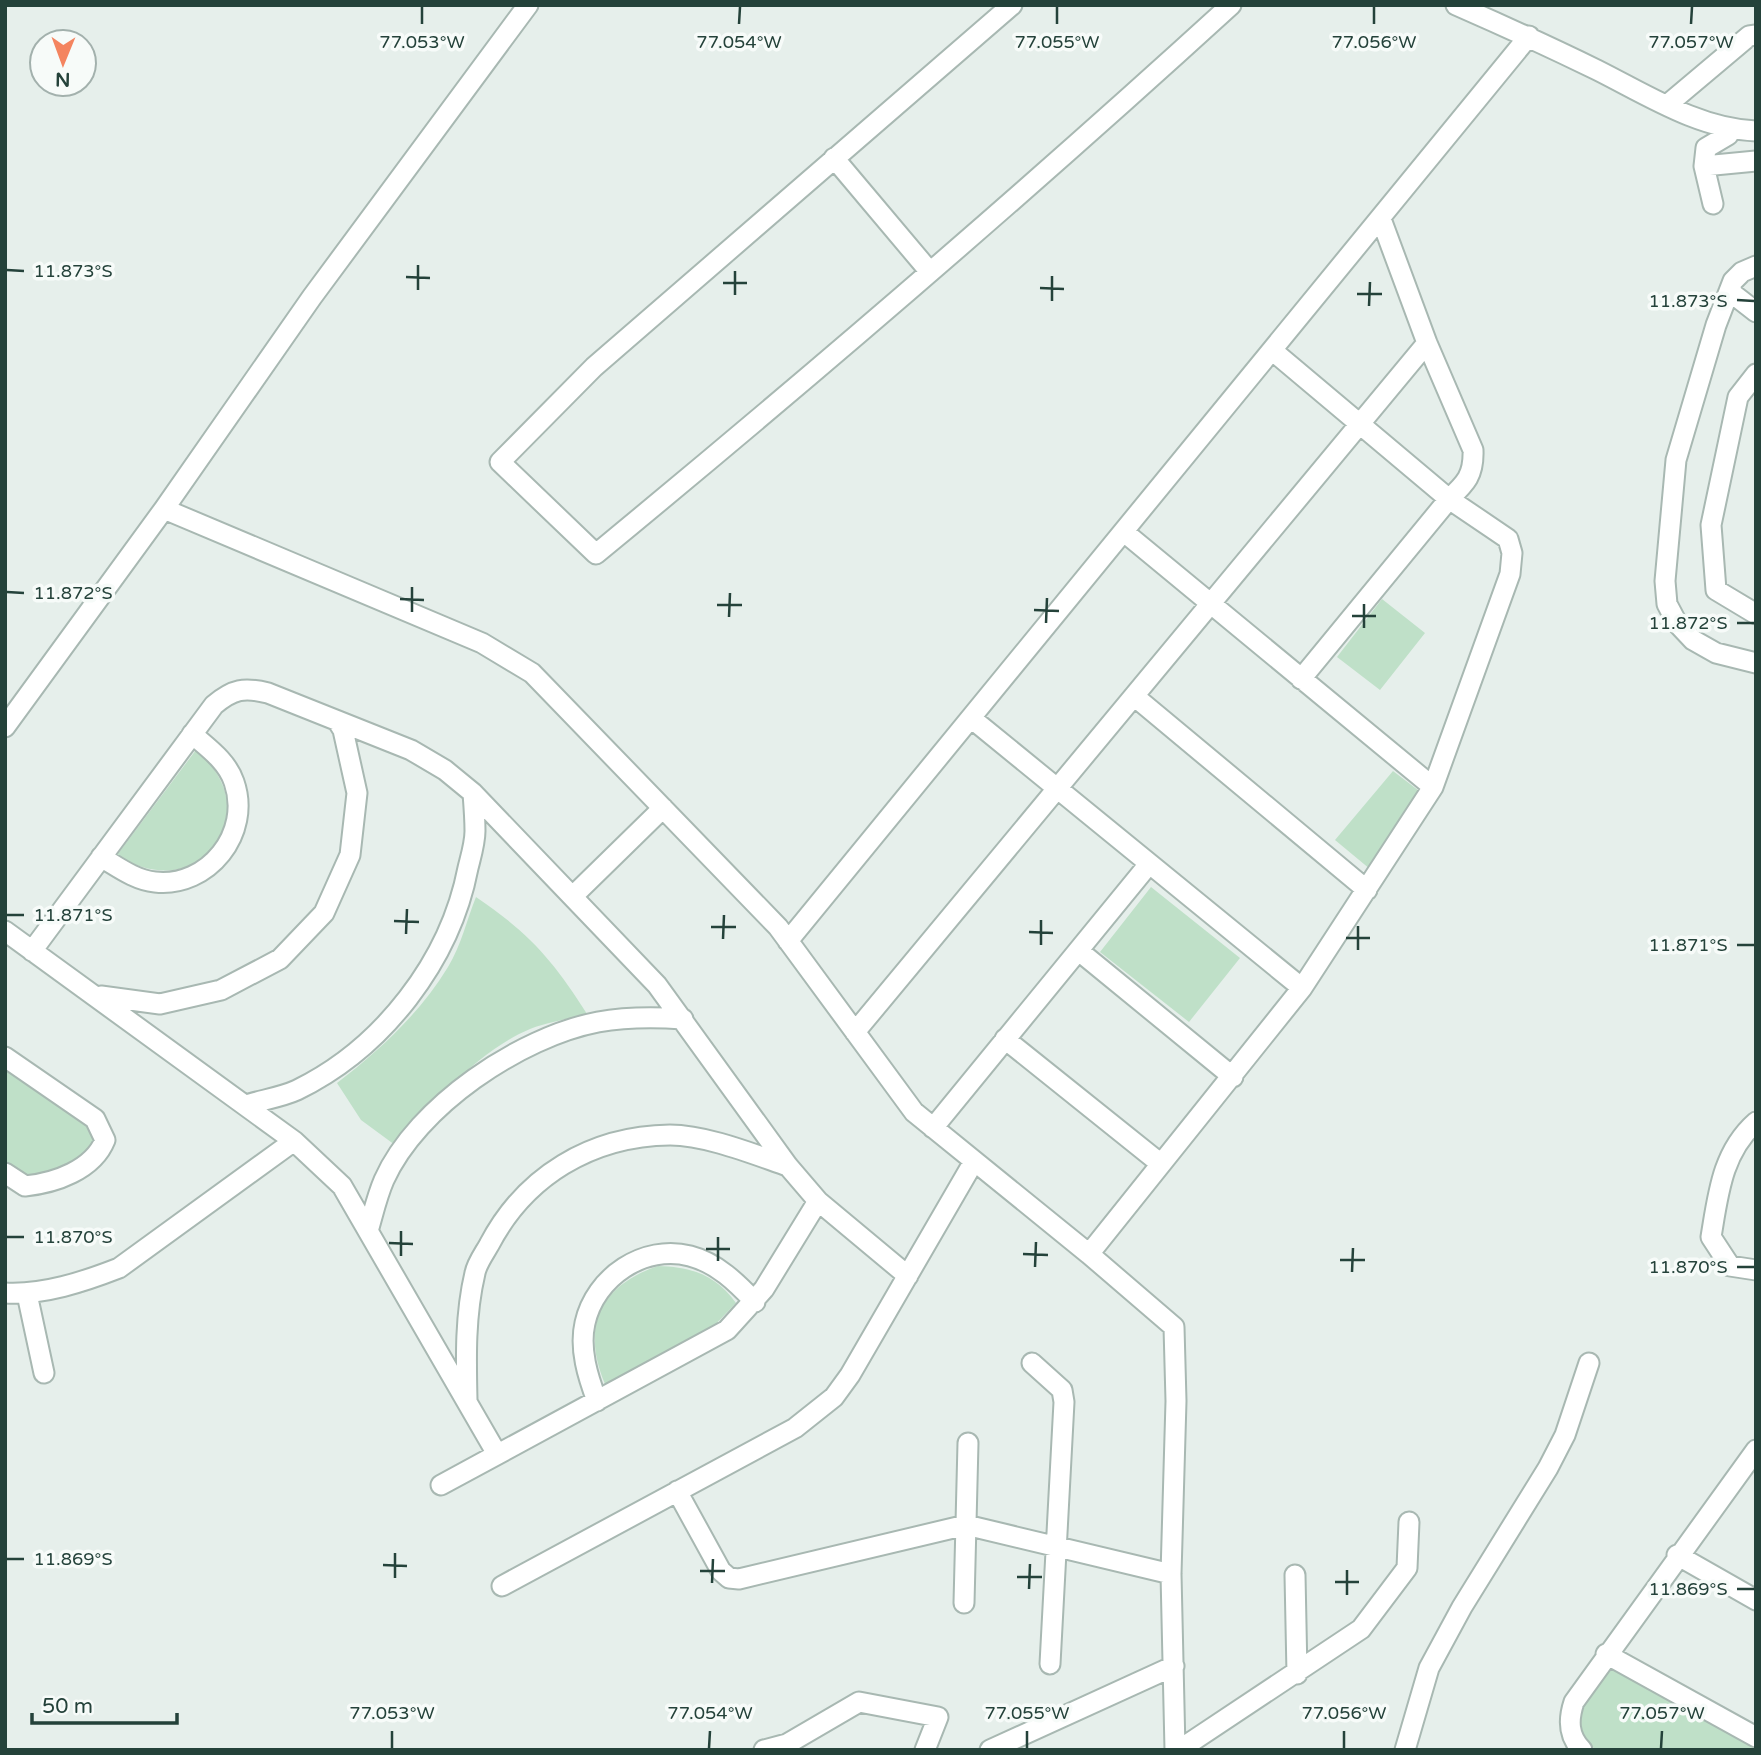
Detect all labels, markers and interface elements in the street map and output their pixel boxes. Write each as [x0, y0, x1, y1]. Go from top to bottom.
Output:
north arrow [28, 28, 98, 98]
text: 77.053°W [379, 31, 465, 53]
text: 77.054°W [696, 31, 782, 53]
text: 77.055°W [1015, 31, 1099, 53]
text: 77.056°W [1331, 31, 1417, 53]
text: 77.057°W [1648, 31, 1734, 53]
text: N [55, 68, 71, 90]
text: 11.873°S [33, 260, 113, 282]
text: 11.873°S [1648, 290, 1728, 312]
text: 11.872°S [33, 582, 113, 604]
text: 11.872°S [1648, 612, 1728, 634]
text: 11.871°S [33, 904, 113, 926]
text: 11.871°S [1648, 934, 1728, 956]
text: 11.870°S [33, 1226, 113, 1248]
text: 11.870°S [1648, 1256, 1728, 1278]
text: 11.869°S [33, 1548, 113, 1570]
text: 11.869°S [1648, 1578, 1728, 1600]
scale bar [32, 1682, 177, 1726]
text: 50 m [42, 1694, 93, 1719]
text: 77.053°W [349, 1702, 435, 1724]
text: 77.054°W [667, 1702, 753, 1724]
text: 77.055°W [985, 1702, 1069, 1724]
text: 77.056°W [1301, 1702, 1387, 1724]
text: 77.057°W [1619, 1702, 1705, 1724]

